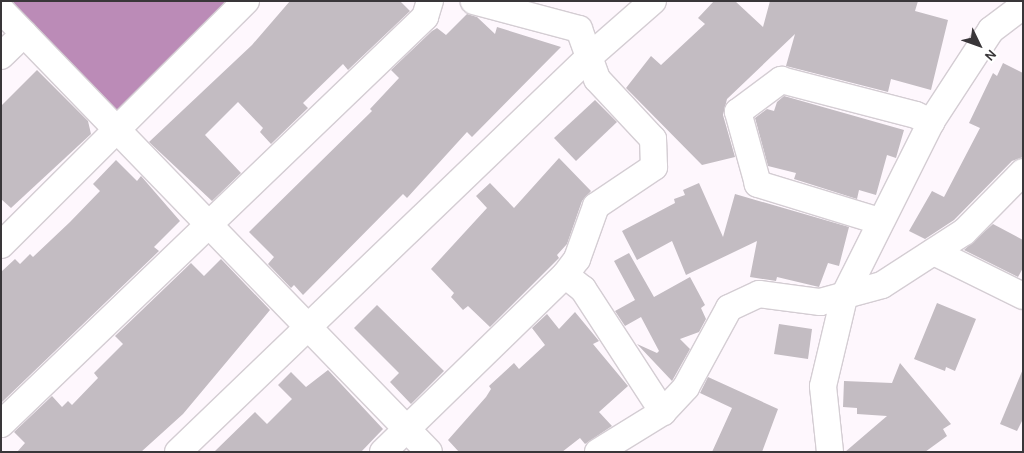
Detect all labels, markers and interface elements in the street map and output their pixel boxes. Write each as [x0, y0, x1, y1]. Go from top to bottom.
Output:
north arrow [954, 20, 1004, 70]
text: N [981, 46, 1000, 65]

